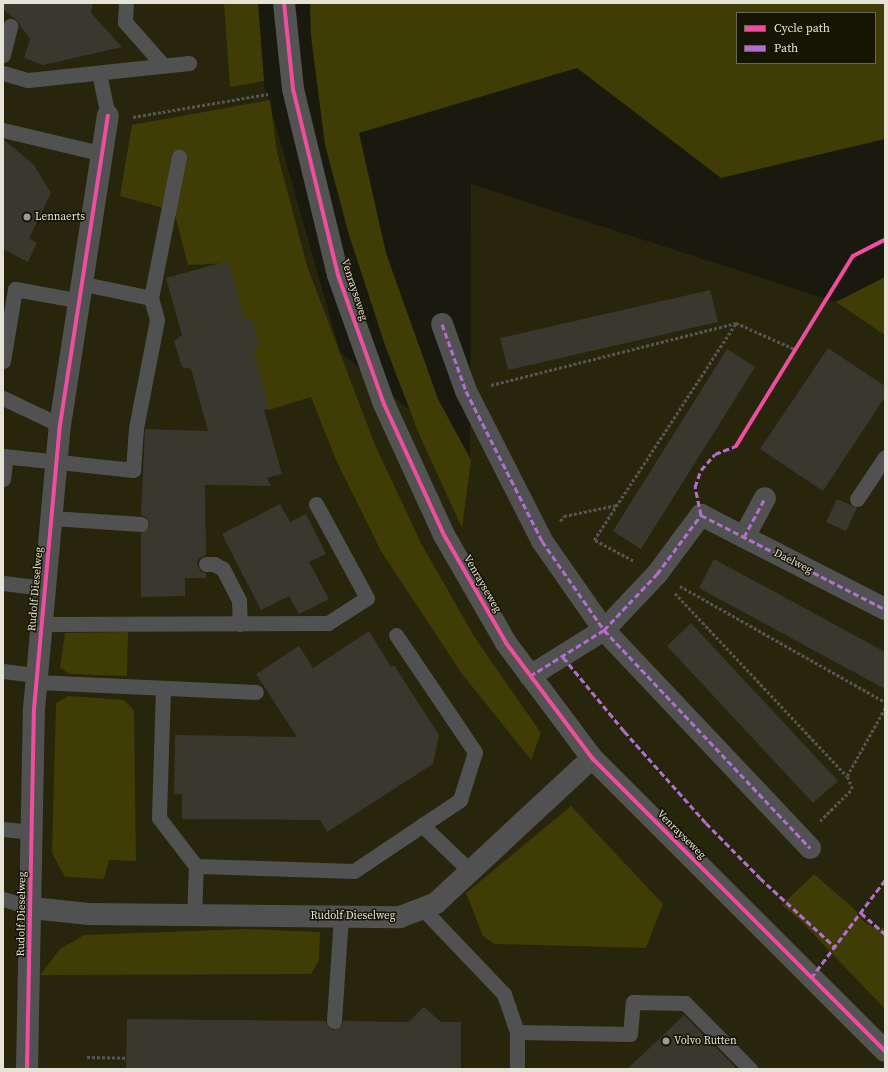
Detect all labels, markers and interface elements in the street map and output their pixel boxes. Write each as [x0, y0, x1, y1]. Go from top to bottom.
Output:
legend [736, 12, 876, 64]
text: Cycle path [774, 20, 830, 36]
text: Path [774, 40, 798, 56]
place label: Lennaerts [35, 210, 85, 224]
marker: Lennaerts [22, 212, 32, 222]
street label: Venrayseweg [338, 257, 370, 323]
street label: Rudolf Dieselweg [26, 546, 46, 632]
street label: Daelweg [771, 547, 815, 577]
street label: Venrayseweg [460, 553, 504, 615]
street label: Venrayseweg [654, 808, 708, 862]
street label: Rudolf Dieselweg [15, 871, 29, 957]
street label: Rudolf Dieselweg [311, 909, 395, 923]
place label: Volvo Rutten [674, 1034, 737, 1048]
marker: Volvo Rutten [661, 1036, 671, 1046]

